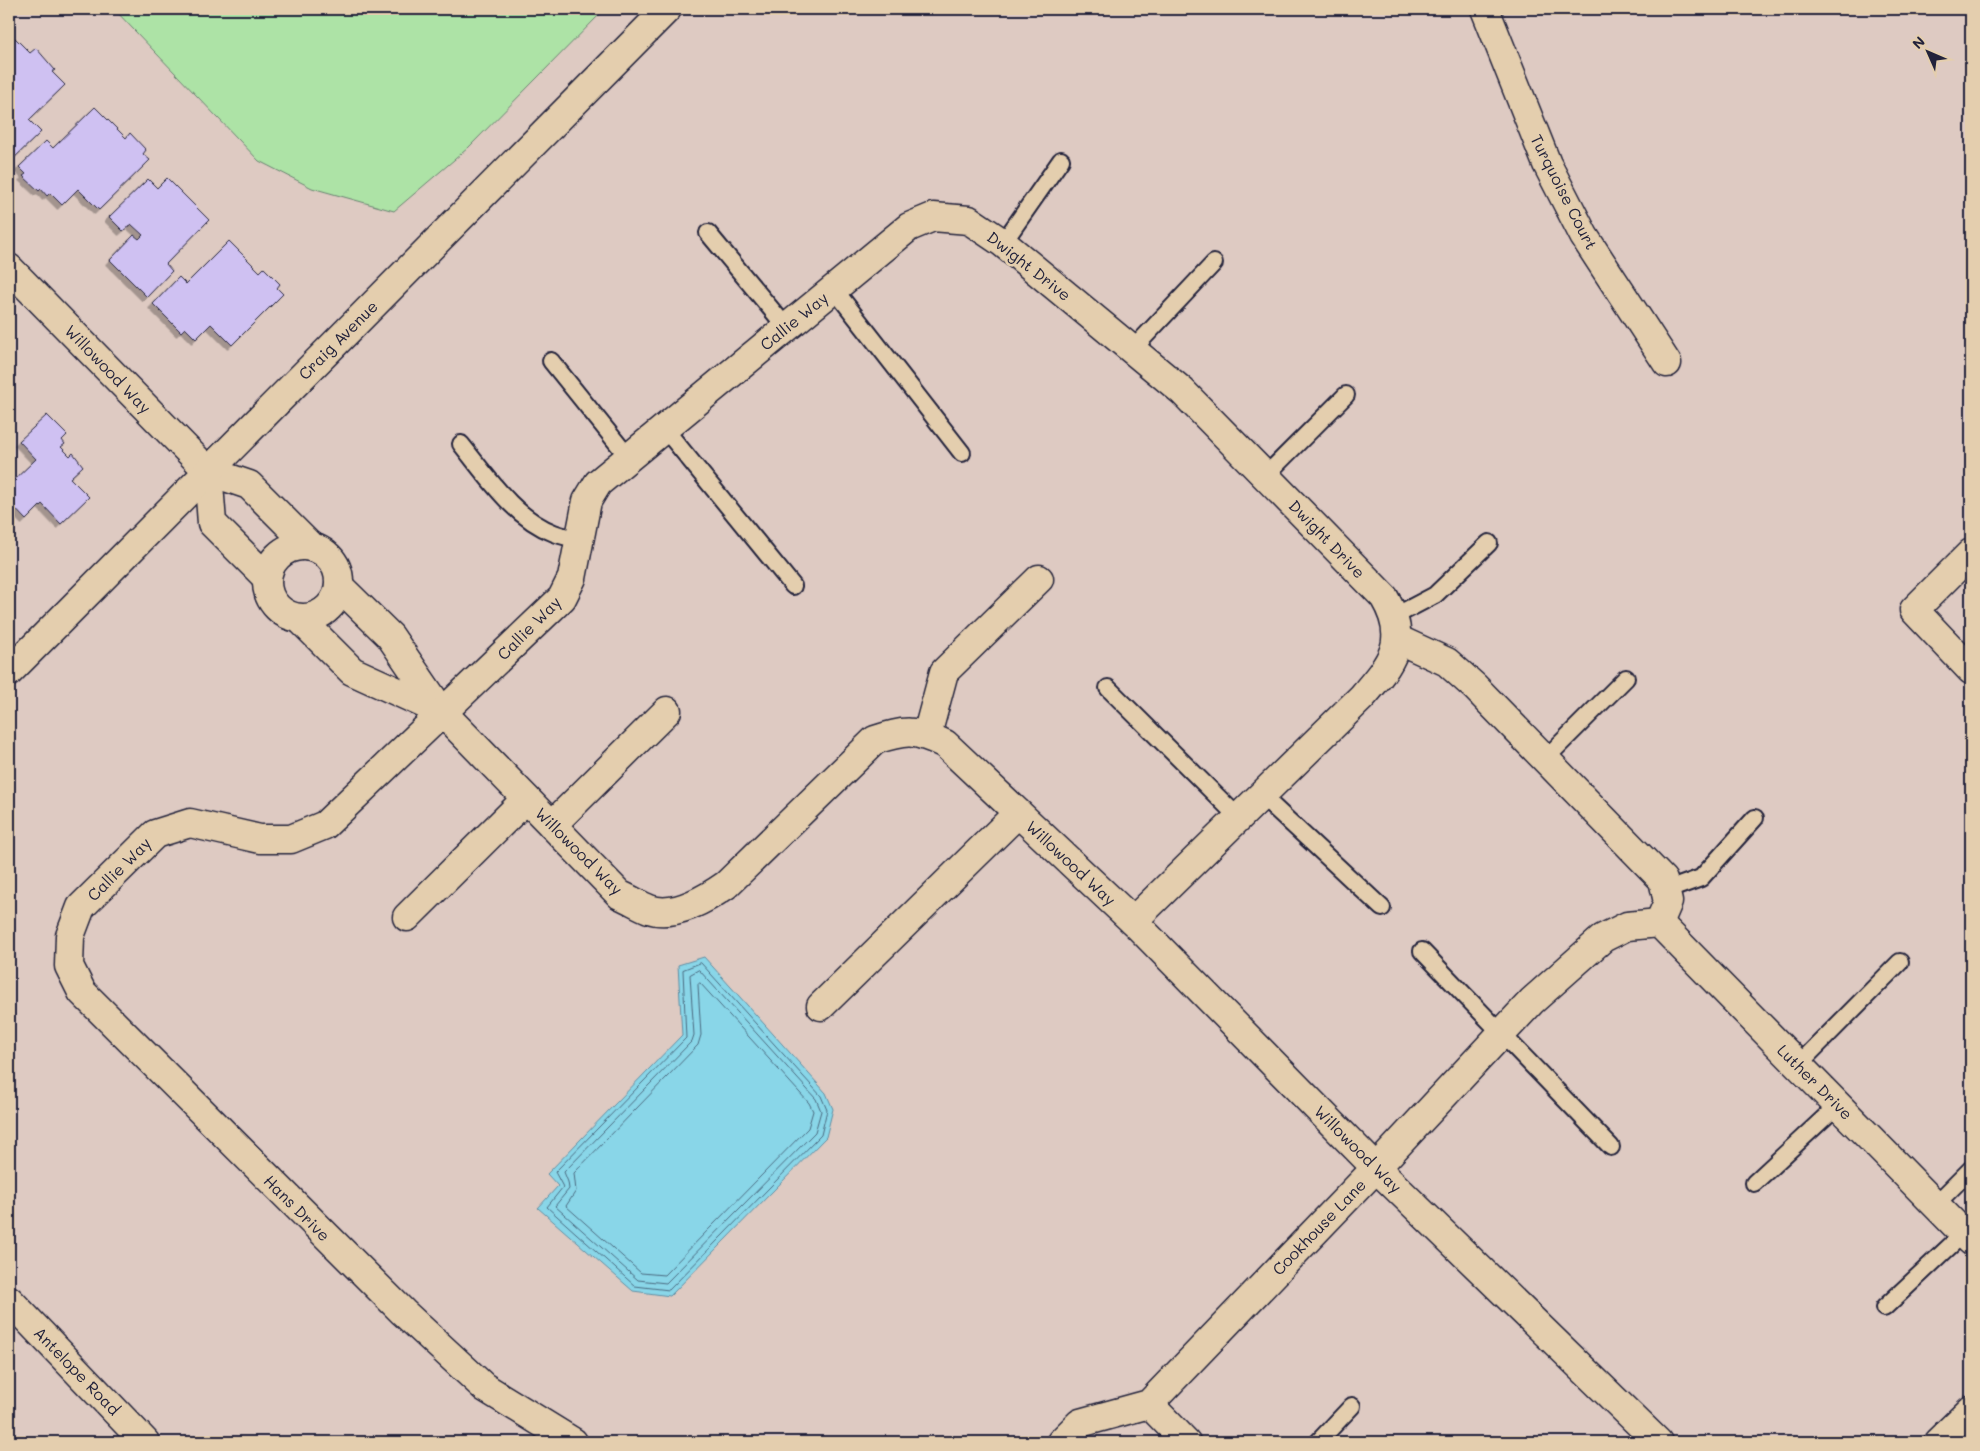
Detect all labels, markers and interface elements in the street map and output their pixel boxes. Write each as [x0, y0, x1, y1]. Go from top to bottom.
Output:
north arrow [1902, 28, 1952, 78]
text: N [1908, 32, 1929, 53]
street label: Turquoise Court [1526, 131, 1603, 253]
street label: Dwight Drive [983, 226, 1076, 305]
street label: Callie Way [755, 287, 832, 354]
street label: Craig Avenue [293, 295, 382, 384]
street label: Willowood Way [61, 320, 156, 417]
street label: Dwight Drive [1285, 495, 1370, 582]
street label: Callie Way [492, 591, 565, 664]
street label: Willowood Way [531, 802, 628, 899]
street label: Willowood Way [1022, 816, 1121, 910]
street label: Callie Way [82, 832, 155, 905]
street label: Luther Drive [1773, 1039, 1858, 1124]
street label: Willowood Way [1310, 1100, 1407, 1197]
street label: Hans Drive [260, 1170, 335, 1245]
street label: Cookhouse Lane [1267, 1174, 1370, 1279]
street label: Antelope Road [30, 1322, 125, 1419]

